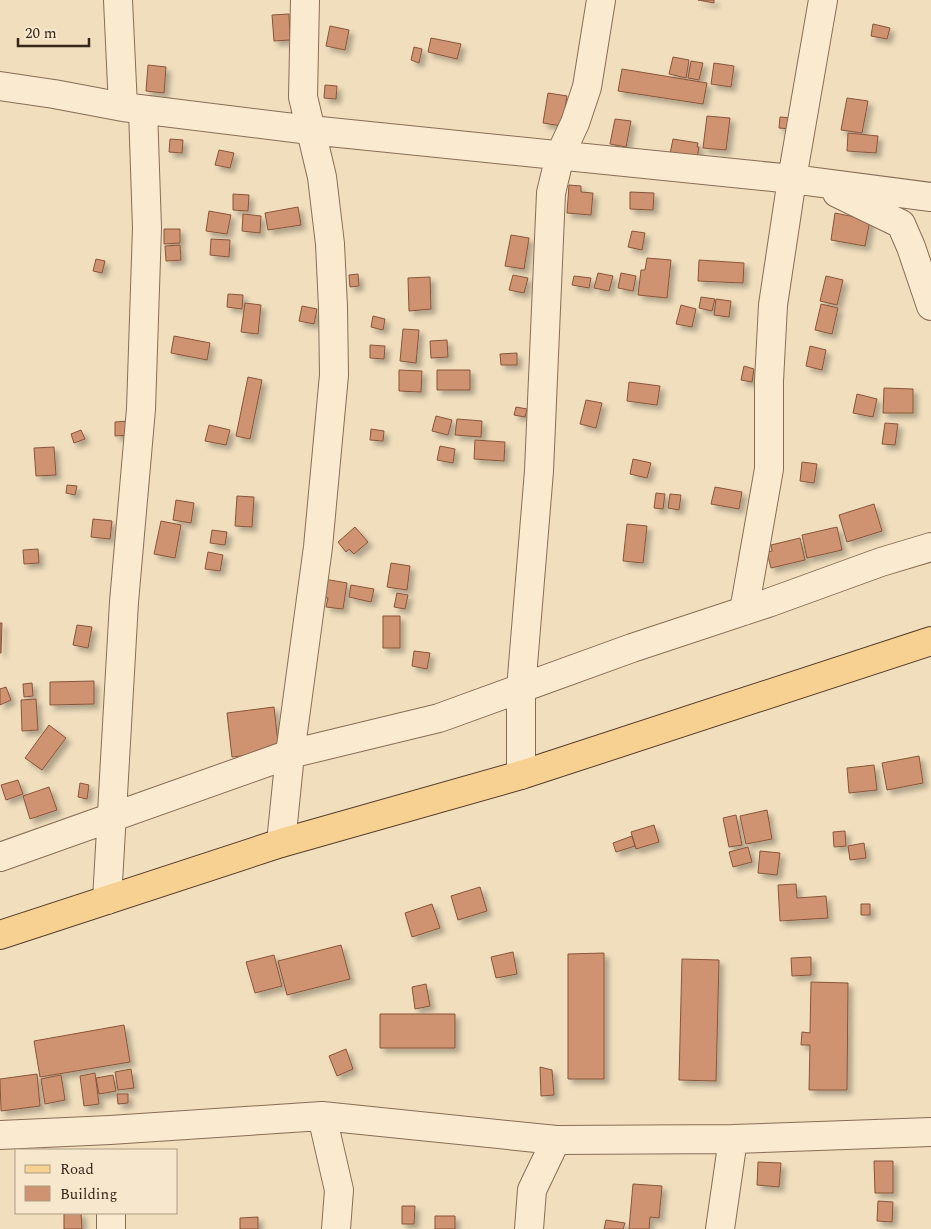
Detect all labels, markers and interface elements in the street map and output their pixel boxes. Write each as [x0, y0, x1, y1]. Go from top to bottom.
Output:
scale bar [18, 15, 89, 47]
text: 20 m [25, 22, 57, 45]
legend [15, 1149, 178, 1214]
text: Road [60, 1158, 94, 1181]
text: Building [60, 1183, 117, 1206]

